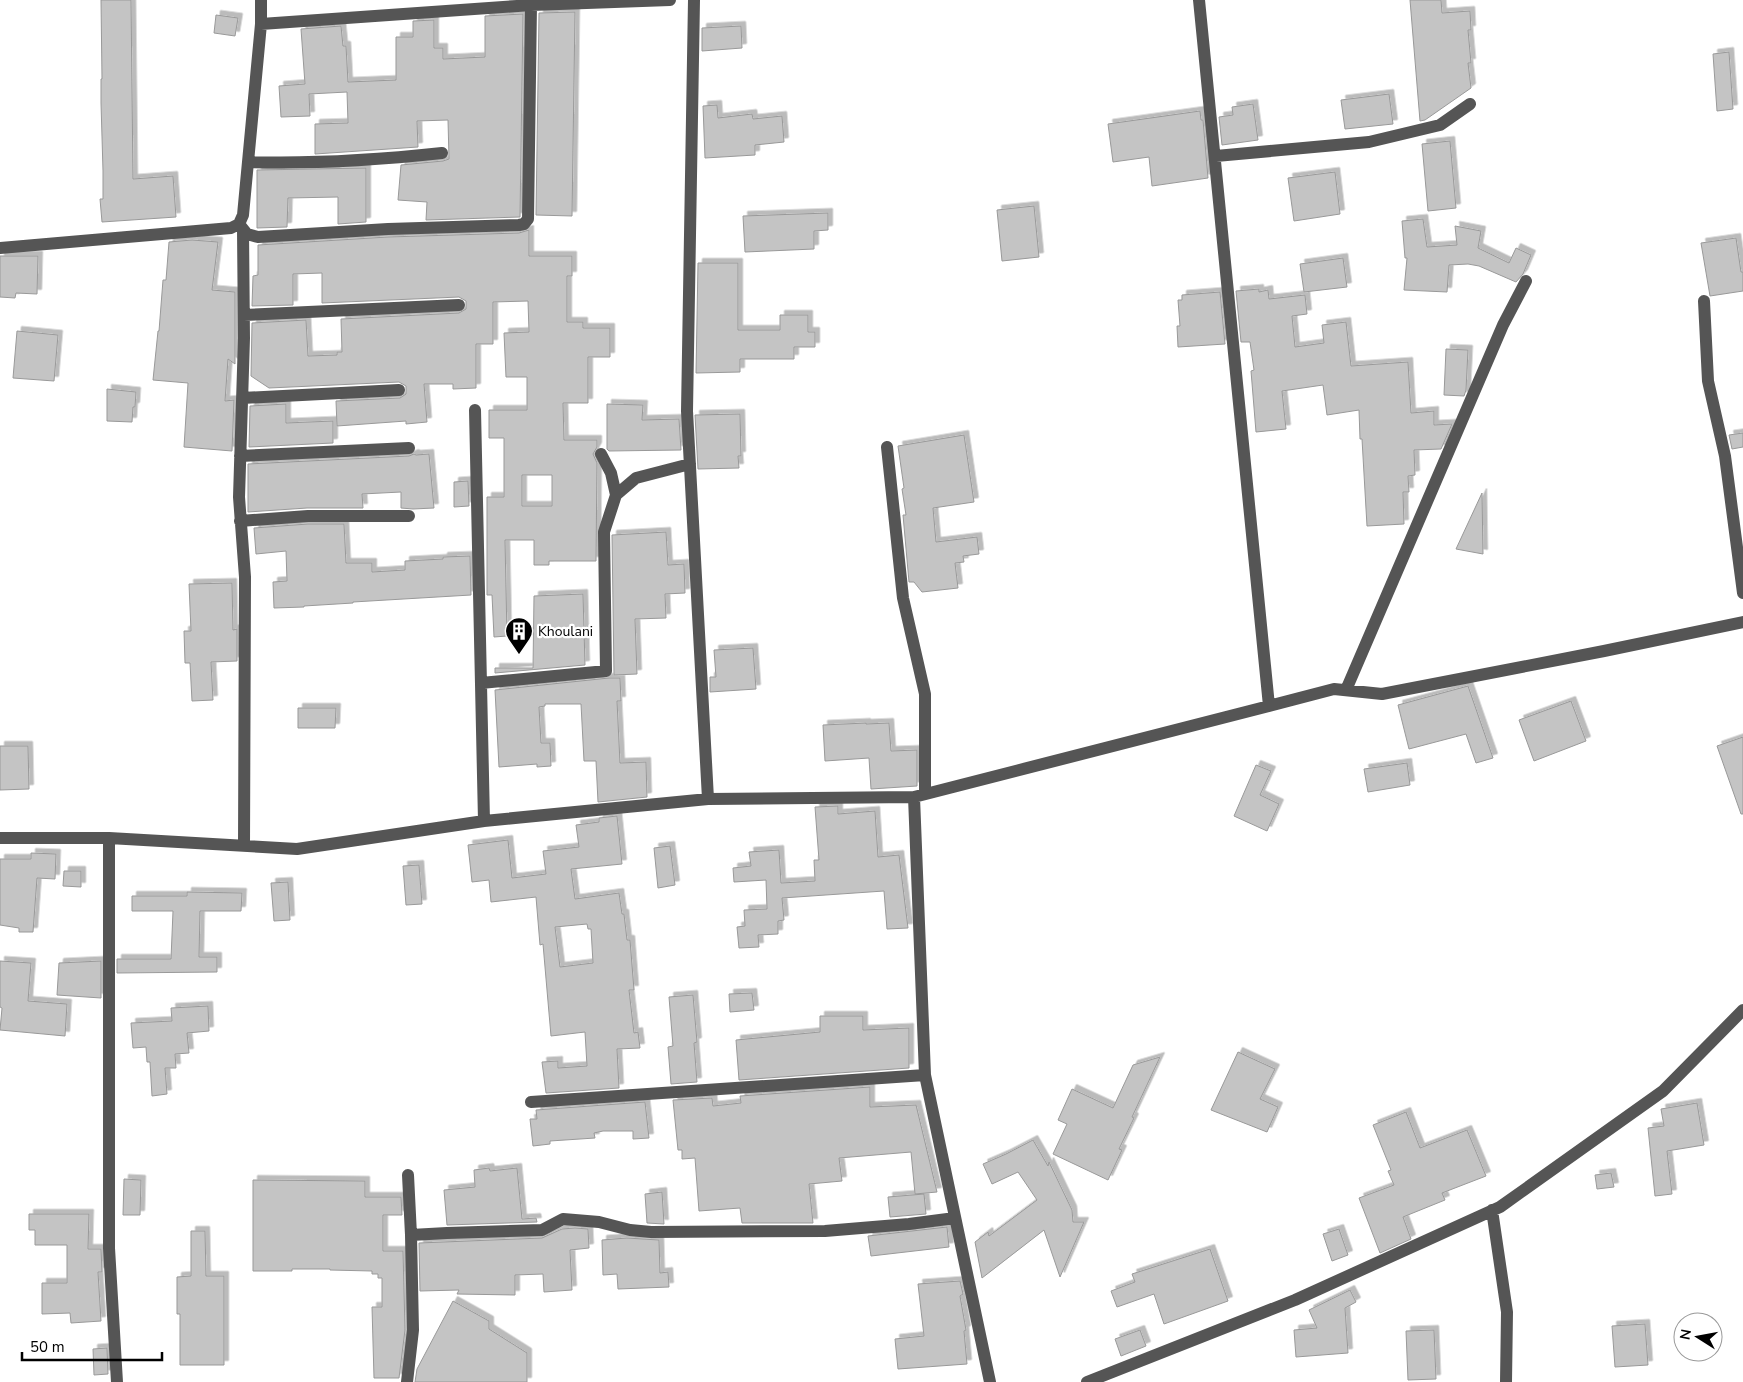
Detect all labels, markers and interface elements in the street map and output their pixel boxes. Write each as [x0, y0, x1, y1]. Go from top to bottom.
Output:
building icon: Khoulani [504, 616, 534, 655]
place label: Khoulani [538, 622, 593, 641]
north arrow [1673, 1312, 1723, 1362]
text: N [1675, 1328, 1696, 1342]
scale bar [22, 1330, 162, 1362]
text: 50 m [30, 1337, 65, 1357]

